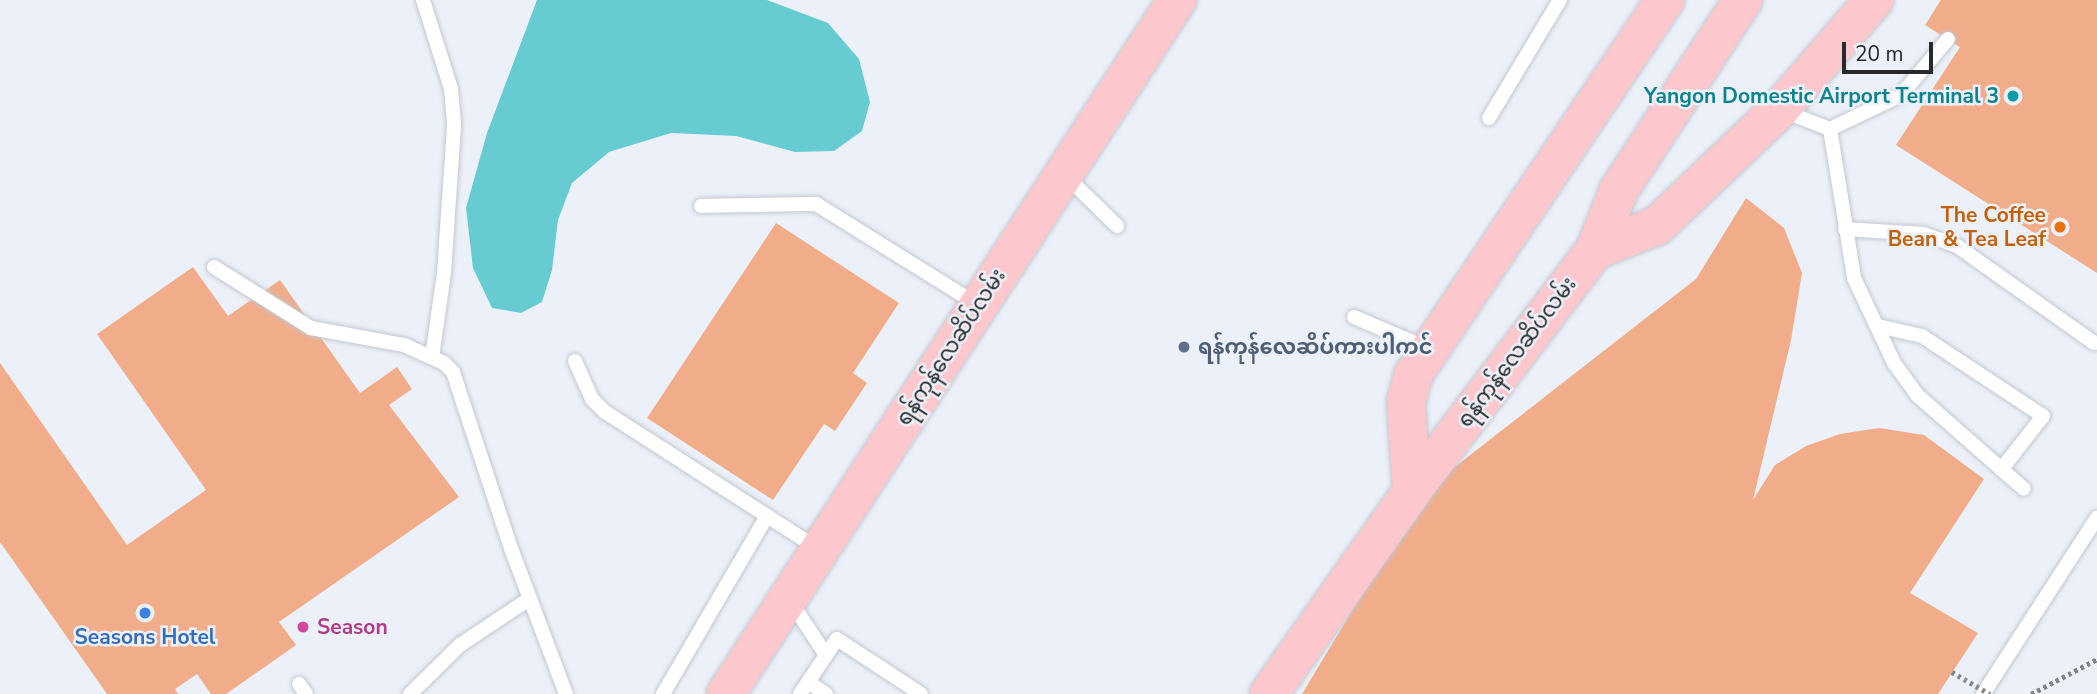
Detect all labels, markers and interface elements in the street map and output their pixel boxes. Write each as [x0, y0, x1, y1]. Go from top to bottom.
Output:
scale bar [1845, 28, 1936, 72]
text: 20 m [1855, 40, 1904, 68]
place label: Yangon Domestic Airport Terminal 3 [1644, 83, 1999, 109]
marker: Yangon Domestic Airport Terminal 3 [2005, 88, 2021, 104]
place label: The Coffee Bean & Tea Leaf [1888, 202, 2046, 252]
marker: The Coffee Bean & Tea Leaf [2052, 219, 2068, 235]
street label: ရန်ကုန်လေဆိပ်လမ်း [891, 264, 1011, 430]
street label: ရန်ကုန်လေဆိပ်လမ်း [1452, 272, 1582, 432]
place label: ရန်ကုန်လေဆိပ်ကားပါကင် [1198, 334, 1433, 360]
marker: ရန်ကုန်လေဆိပ်ကားပါကင် [1176, 339, 1192, 355]
marker: Seasons Hotel [137, 605, 153, 621]
place label: Season [317, 614, 388, 640]
marker: Season [295, 619, 311, 635]
place label: Seasons Hotel [75, 624, 215, 650]

